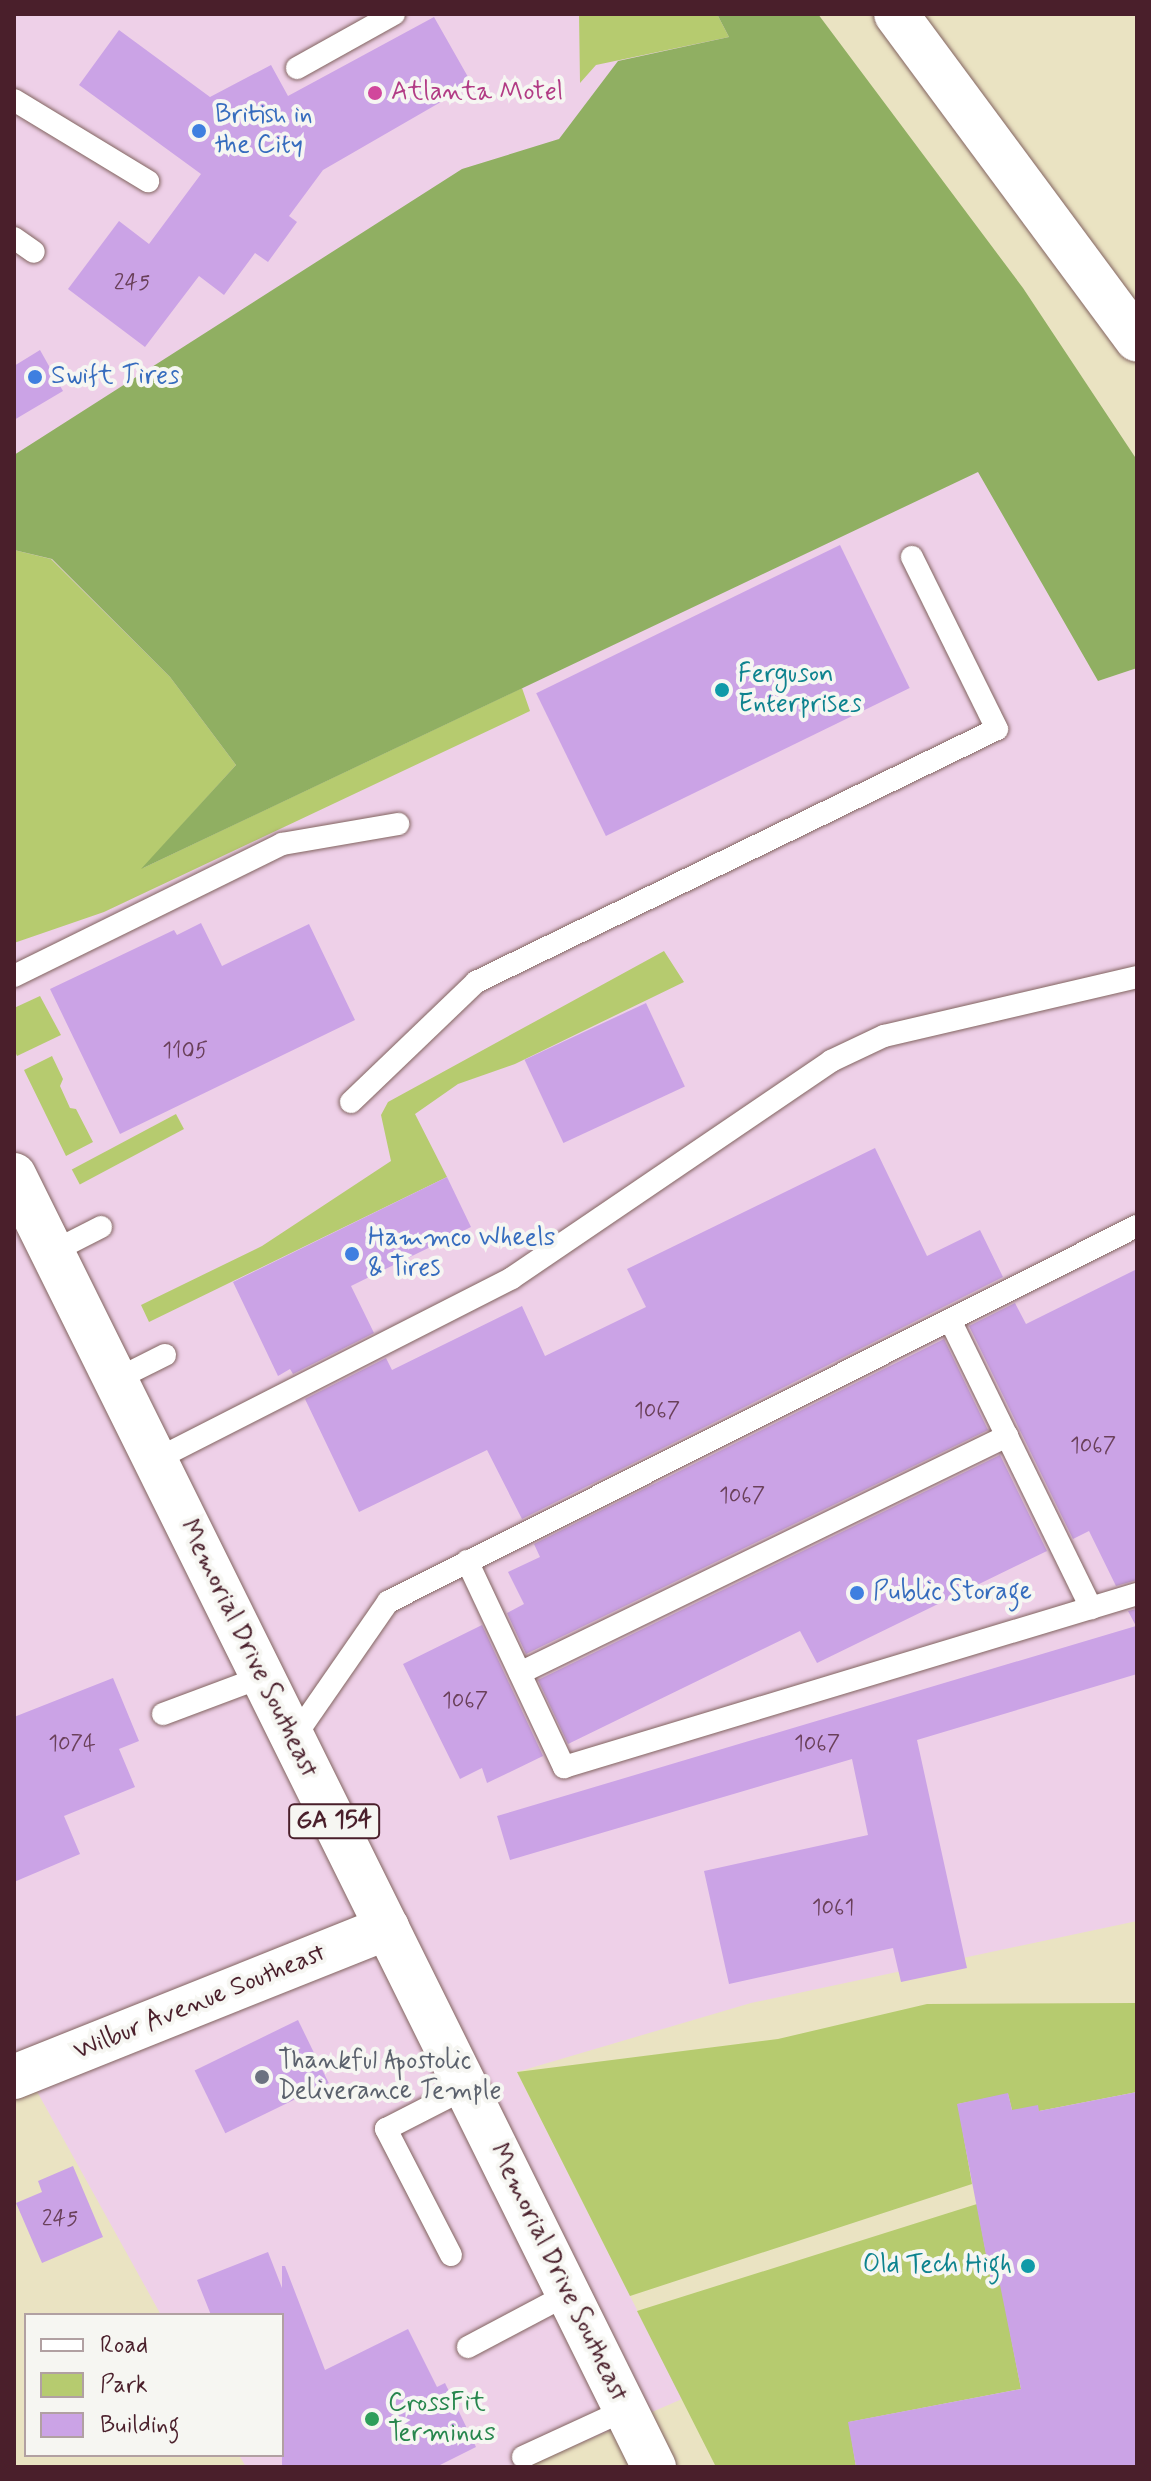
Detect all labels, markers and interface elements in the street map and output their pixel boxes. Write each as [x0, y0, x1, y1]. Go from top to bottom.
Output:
place label: Atlanta Motel [391, 77, 558, 109]
marker: Atlanta Motel [366, 84, 384, 102]
place label: British in the City [215, 100, 313, 162]
marker: British in the City [190, 122, 208, 140]
house number: 245 [114, 271, 150, 297]
place label: Swift Tires [51, 361, 171, 393]
marker: Swift Tires [26, 368, 44, 386]
place label: Ferguson Enterprises [738, 659, 862, 720]
marker: Ferguson Enterprises [713, 681, 731, 699]
house number: 1105 [162, 1039, 208, 1065]
place label: Hammco Wheels & Tires [368, 1223, 557, 1284]
marker: Hammco Wheels & Tires [343, 1245, 361, 1263]
house number: 1067 [634, 1399, 680, 1425]
house number: 1067 [1070, 1434, 1116, 1460]
house number: 1067 [719, 1484, 765, 1510]
street label: Memorial Drive Southeast [172, 1516, 324, 1782]
place label: Public Storage [873, 1577, 1031, 1609]
marker: Public Storage [848, 1584, 866, 1602]
house number: 1067 [442, 1689, 488, 1715]
house number: 1074 [48, 1732, 96, 1758]
house number: 1067 [794, 1732, 840, 1758]
road number: GA 154 [288, 1801, 380, 1841]
house number: 1061 [812, 1896, 854, 1922]
street label: Wilbur Avenue Southeast [71, 1939, 329, 2067]
place label: Thankful Apostolic Deliverance Temple [278, 2046, 496, 2108]
marker: Thankful Apostolic Deliverance Temple [253, 2068, 271, 2086]
street label: Memorial Drive Southeast [482, 2140, 634, 2406]
house number: 245 [42, 2207, 78, 2233]
place label: Old Tech High [865, 2250, 1012, 2282]
marker: Old Tech High [1019, 2257, 1037, 2275]
legend [24, 2313, 284, 2457]
text: Road [100, 2330, 148, 2361]
text: Park [100, 2370, 148, 2401]
place label: CrossFit Terminus [388, 2388, 496, 2450]
text: Building [100, 2410, 180, 2441]
marker: CrossFit Terminus [363, 2410, 381, 2428]

